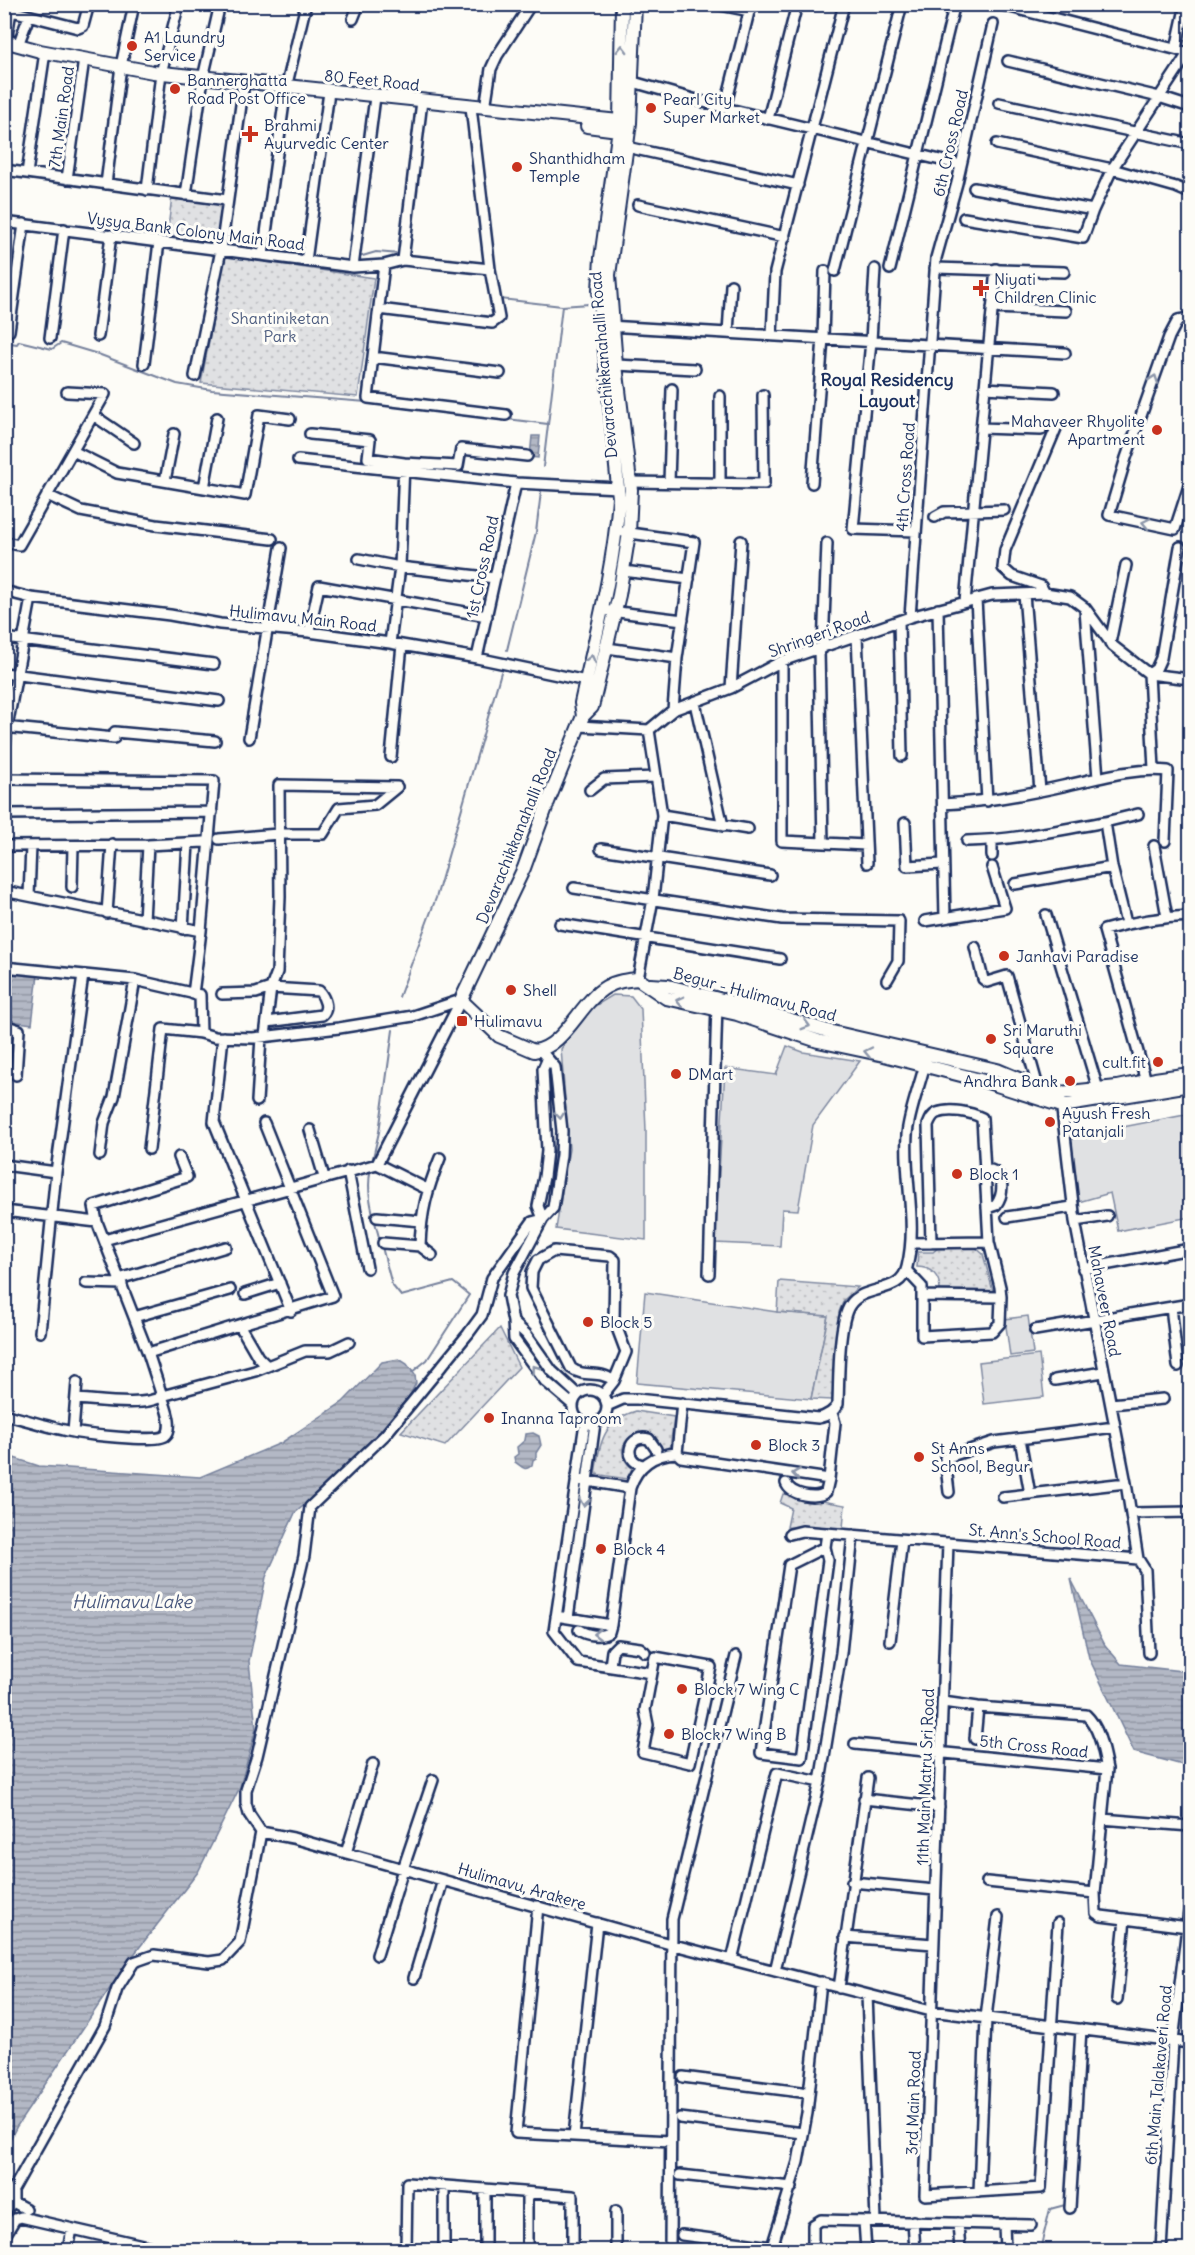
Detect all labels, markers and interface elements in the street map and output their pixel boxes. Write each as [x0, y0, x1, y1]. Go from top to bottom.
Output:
place label: A1 Laundry Service [144, 27, 225, 65]
marker: A1 Laundry Service [125, 39, 139, 53]
one-way arrow [615, 44, 628, 53]
street label: 7th Main Road [44, 65, 78, 169]
street label: 80 Feet Road [323, 65, 421, 95]
place label: Bannerghatta Road Post Office [187, 70, 306, 108]
marker: Bannerghatta Road Post Office [168, 82, 182, 96]
street label: 6th Cross Road [928, 87, 972, 199]
place label: Pearl City Super Market [663, 89, 761, 127]
marker: Pearl City Super Market [644, 101, 658, 115]
place label: Brahmi Ayurvedic Center [264, 115, 389, 153]
marker: Brahmi Ayurvedic Center [241, 125, 259, 143]
place label: Shanthidham Temple [529, 148, 625, 186]
marker: Shanthidham Temple [510, 160, 524, 174]
street label: Vysya Bank Colony Main Road [86, 208, 306, 254]
place label: Niyati Children Clinic [994, 269, 1097, 307]
street label: Devarachikkanahalli Road [585, 271, 621, 459]
marker: Niyati Children Clinic [972, 279, 990, 297]
park label: Shantiniketan Park [231, 308, 329, 346]
district label: Royal Residency Layout [820, 368, 954, 412]
one-way arrow [1146, 375, 1159, 385]
place label: Mahaveer Rhyolite Apartment [1011, 411, 1146, 449]
street label: 4th Cross Road [891, 422, 919, 532]
marker: Mahaveer Rhyolite Apartment [1150, 423, 1164, 437]
street label: 1st Cross Road [461, 514, 503, 620]
one-way arrow [1141, 517, 1151, 530]
street label: Hulimavu Main Road [228, 600, 378, 636]
street label: Shringeri Road [766, 606, 872, 662]
one-way arrow [583, 654, 596, 664]
street label: Devarachikkanahalli Road [472, 745, 560, 927]
place label: Janhavi Paradise [1016, 946, 1139, 966]
marker: Janhavi Paradise [997, 949, 1011, 963]
street label: Begur - Hulimavu Road [671, 963, 839, 1025]
place label: Shell [523, 980, 557, 1000]
marker: Shell [504, 983, 518, 997]
one-way arrow [676, 995, 686, 1008]
place label: Hulimavu [474, 1011, 542, 1031]
marker: Hulimavu [455, 1014, 469, 1028]
one-way arrow [800, 1018, 811, 1030]
place label: Sri Maruthi Square [1003, 1020, 1082, 1058]
marker: Sri Maruthi Square [984, 1032, 998, 1046]
one-way arrow [864, 1046, 874, 1059]
place label: cult.fit [1102, 1052, 1147, 1072]
marker: cult.fit [1151, 1055, 1165, 1069]
place label: DMart [688, 1064, 734, 1084]
marker: DMart [669, 1067, 683, 1081]
place label: Andhra Bank [963, 1071, 1058, 1091]
marker: Andhra Bank [1063, 1074, 1077, 1088]
place label: Ayush Fresh Patanjali [1062, 1103, 1151, 1141]
one-way arrow [553, 1110, 566, 1119]
marker: Ayush Fresh Patanjali [1043, 1115, 1057, 1129]
place label: Block 1 [969, 1164, 1019, 1184]
marker: Block 1 [950, 1167, 964, 1181]
street label: Mahaveer Road [1084, 1244, 1126, 1358]
place label: Block 5 [600, 1312, 652, 1332]
marker: Block 5 [581, 1315, 595, 1329]
one-way arrow [531, 1364, 542, 1375]
place label: Inanna Taproom [501, 1408, 622, 1428]
marker: Inanna Taproom [482, 1411, 496, 1425]
place label: Block 3 [768, 1435, 820, 1455]
marker: Block 3 [749, 1438, 763, 1452]
place label: St Anns School, Begur [931, 1438, 1030, 1476]
marker: St Anns School, Begur [912, 1450, 926, 1464]
one-way arrow [792, 1469, 801, 1481]
one-way arrow [579, 1497, 591, 1506]
street label: St. Ann's School Road [968, 1519, 1122, 1553]
place label: Block 4 [613, 1539, 665, 1559]
marker: Block 4 [594, 1542, 608, 1556]
water label: Hulimavu Lake [72, 1590, 193, 1613]
one-way arrow [593, 1628, 602, 1640]
place label: Block 7 Wing C [694, 1679, 799, 1699]
marker: Block 7 Wing C [675, 1682, 689, 1696]
street label: 11th Main Matru Sri Road [912, 1688, 938, 1866]
place label: Block 7 Wing B [681, 1724, 786, 1744]
marker: Block 7 Wing B [662, 1727, 676, 1741]
street label: 5th Cross Road [979, 1730, 1089, 1762]
street label: Hulimavu, Arakere [456, 1858, 588, 1914]
street label: 6th Main Talakaveri Road [1140, 1984, 1176, 2166]
street label: 3rd Main Road [901, 2050, 925, 2156]

